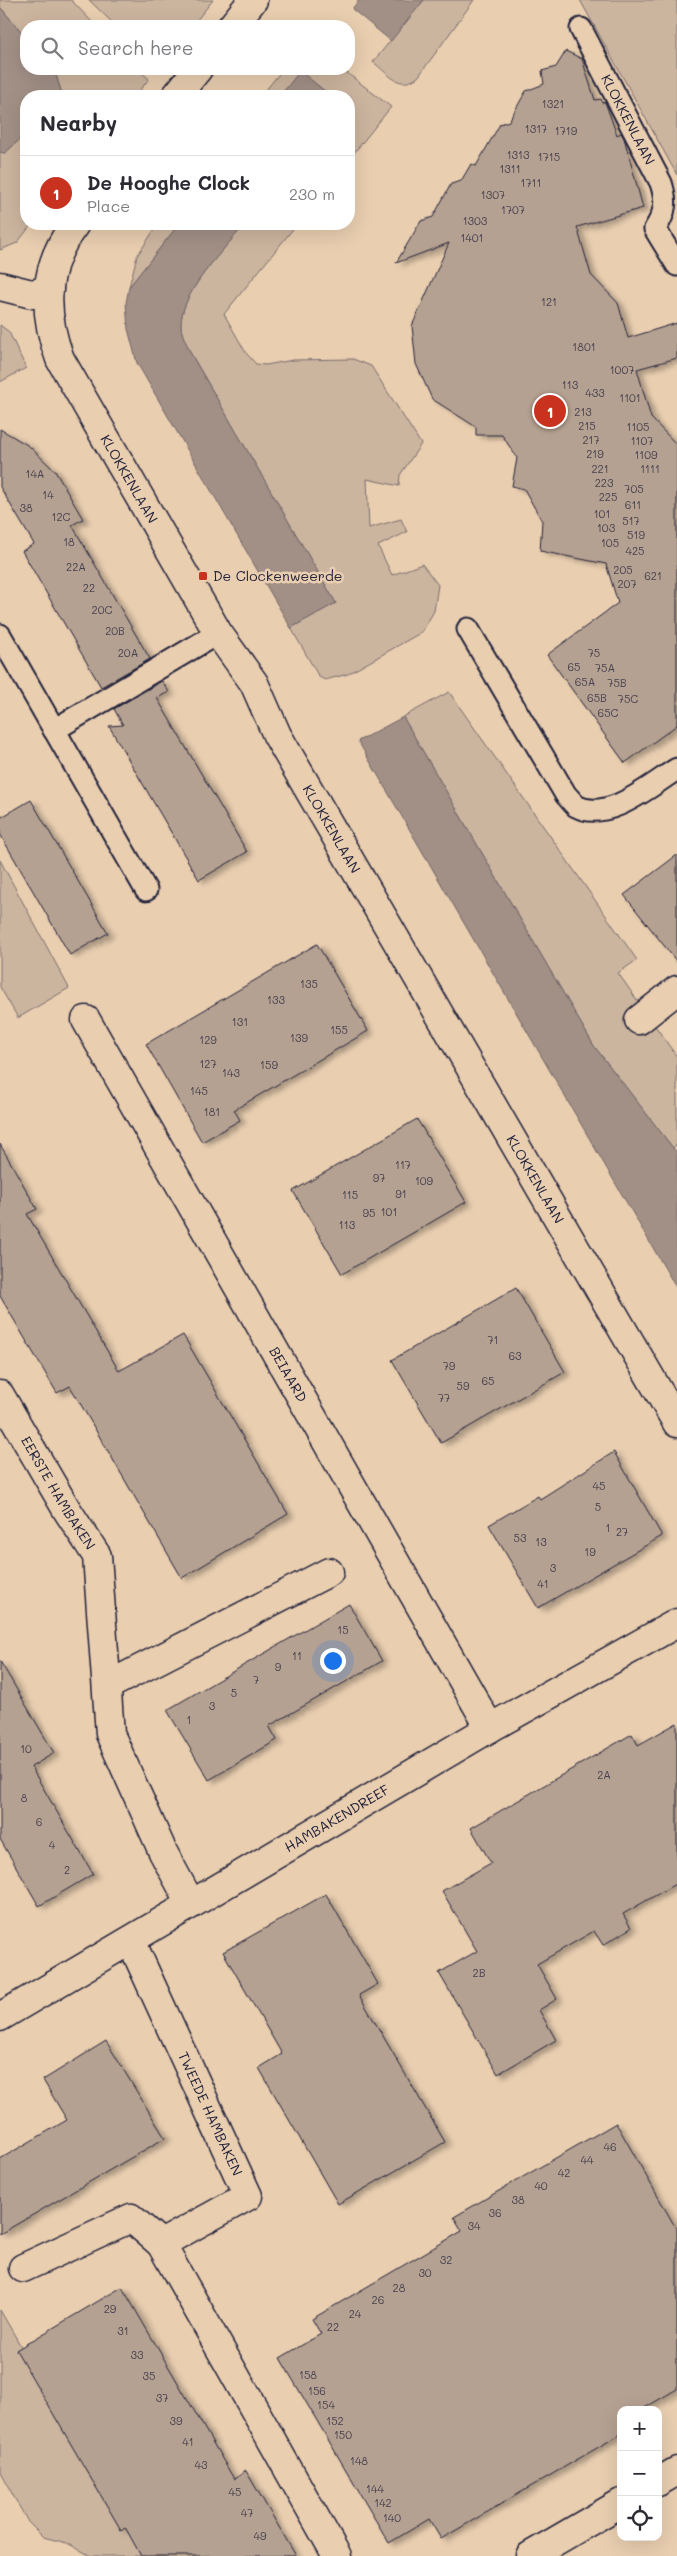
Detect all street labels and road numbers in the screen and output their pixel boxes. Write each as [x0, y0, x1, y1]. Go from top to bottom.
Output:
street label: KLOKKENLAAN [597, 71, 660, 168]
street label: KLOKKENLAAN [97, 431, 163, 527]
street label: KLOKKENLAAN [299, 781, 365, 877]
street label: KLOKKENLAAN [502, 1131, 569, 1227]
street label: BEIAARD [265, 1343, 312, 1405]
street label: EERSTE HAMBAKEN [17, 1433, 100, 1553]
street label: HAMBAKENDREEF [281, 1780, 393, 1856]
street label: TWEEDE HAMBAKEN [174, 2048, 247, 2179]

